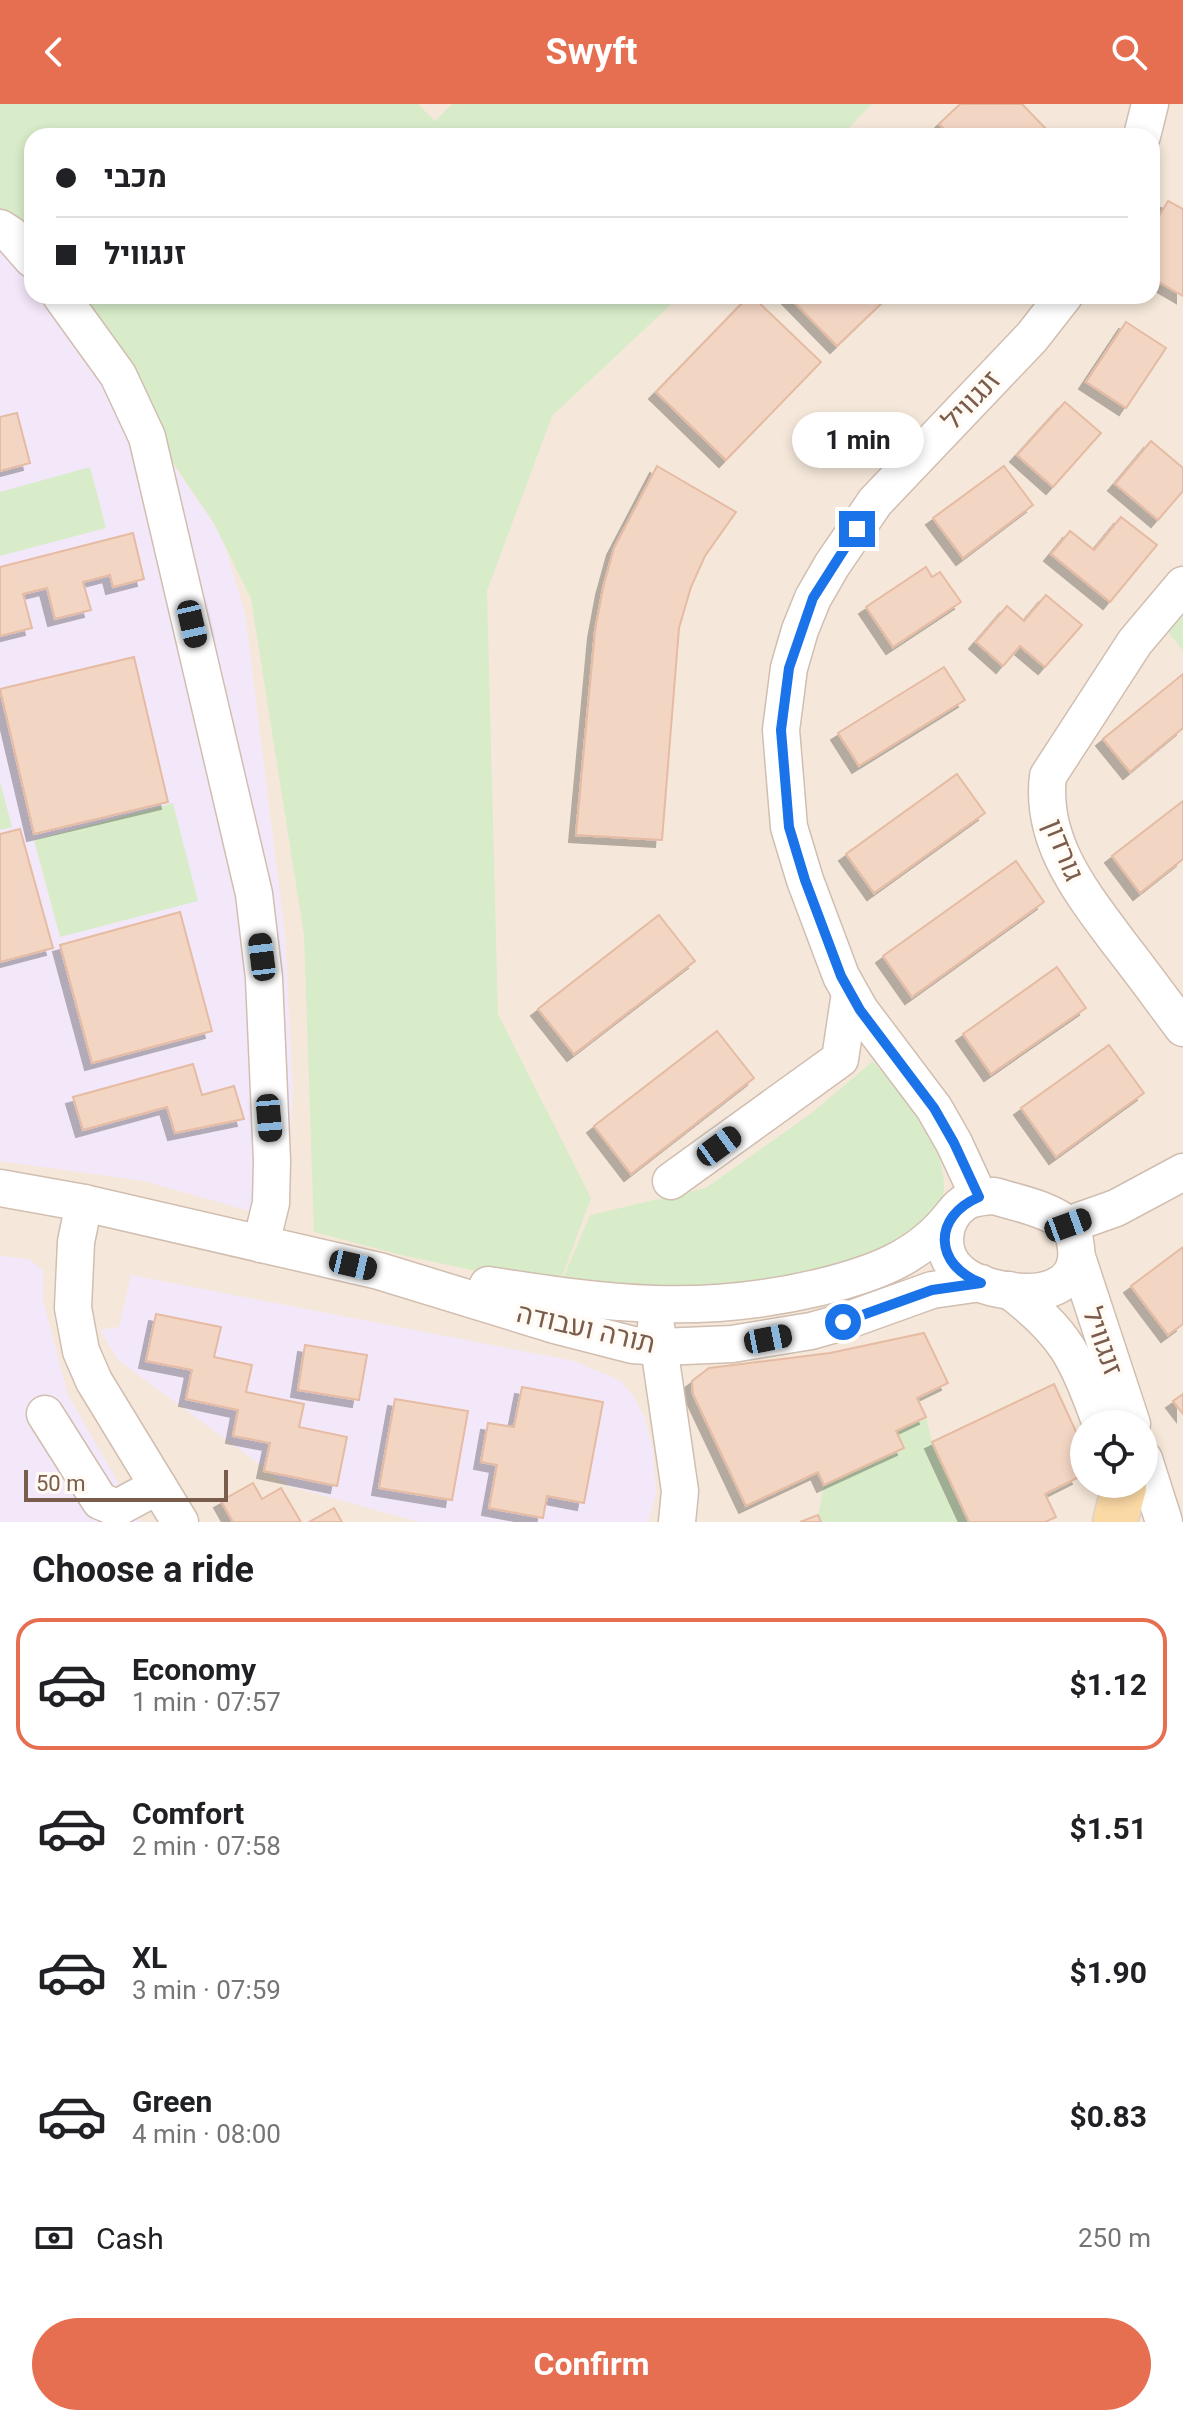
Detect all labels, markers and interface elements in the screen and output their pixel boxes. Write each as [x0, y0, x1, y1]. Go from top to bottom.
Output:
icon: back [32, 30, 76, 74]
icon: search [1107, 30, 1151, 74]
text: Swyft [545, 31, 638, 73]
text: מכבי [104, 159, 167, 194]
text: זנגוויל [104, 236, 186, 271]
street label: זנגוויל [935, 363, 1007, 437]
callout: 1 min [791, 413, 923, 469]
text: 1 min [825, 425, 891, 455]
route end [839, 511, 875, 547]
car [175, 598, 209, 650]
street label: גורדון [1037, 814, 1091, 886]
car [247, 932, 277, 982]
car [255, 1093, 283, 1143]
car [693, 1122, 745, 1170]
car [1041, 1206, 1095, 1244]
car [327, 1248, 379, 1282]
street label: תורה ועבודה [513, 1296, 659, 1360]
street label: זנגוויל [1076, 1302, 1130, 1380]
route start [825, 1304, 861, 1340]
car [742, 1323, 794, 1355]
map controls [1070, 1410, 1158, 1498]
button: locate [1070, 1410, 1158, 1498]
scale bar [24, 1466, 228, 1502]
text: 50 m [36, 1471, 85, 1496]
text: Choose a ride [32, 1549, 254, 1591]
icon: car [36, 1648, 108, 1720]
text: Economy [132, 1652, 256, 1687]
text: $1.12 [1069, 1667, 1147, 1702]
text: 1 min · 07:57 [132, 1687, 281, 1717]
icon: car [36, 1792, 108, 1864]
text: Comfort [132, 1796, 244, 1831]
text: $1.51 [1069, 1811, 1147, 1846]
text: 2 min · 07:58 [132, 1831, 281, 1861]
icon: car [36, 1936, 108, 2008]
text: XL [132, 1940, 167, 1975]
text: $1.90 [1069, 1955, 1147, 1990]
text: 3 min · 07:59 [132, 1975, 281, 2005]
icon: car [36, 2080, 108, 2152]
text: Green [132, 2084, 212, 2119]
text: $0.83 [1069, 2099, 1147, 2134]
text: 4 min · 08:00 [132, 2119, 281, 2149]
icon: cash [32, 2216, 76, 2260]
text: Cash [96, 2221, 164, 2256]
text: 250 m [1078, 2223, 1151, 2253]
button: Confirm [32, 2318, 1151, 2410]

